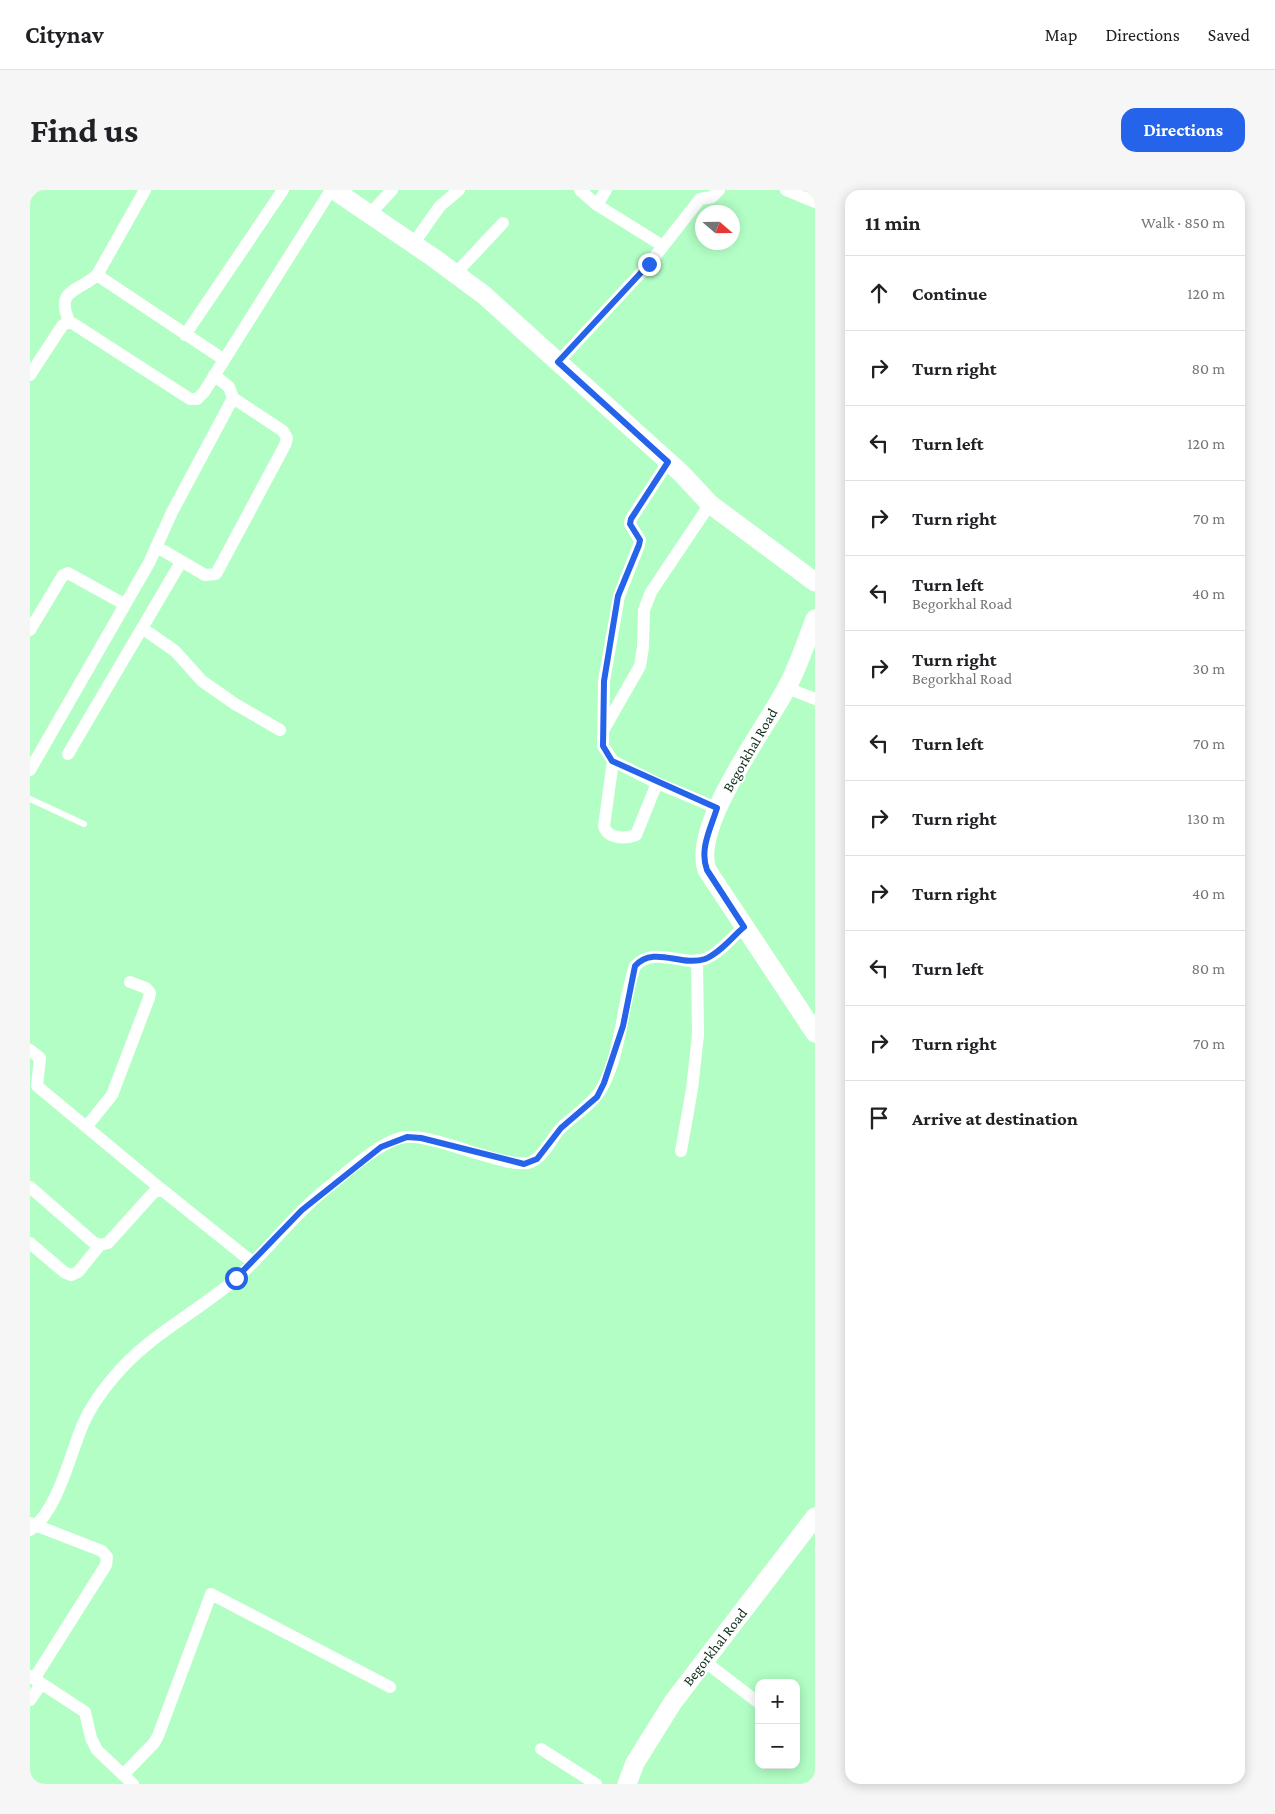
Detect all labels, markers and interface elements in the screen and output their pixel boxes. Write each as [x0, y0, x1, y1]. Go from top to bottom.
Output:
text: Citynav [25, 21, 104, 48]
text: Map [1045, 25, 1077, 45]
text: Directions [1105, 25, 1180, 45]
text: Saved [1208, 25, 1250, 45]
button: Directions [1121, 108, 1245, 152]
text: Find us [30, 111, 138, 150]
north arrow [695, 205, 740, 250]
text: 11 min [865, 211, 921, 235]
text: Walk · 850 m [1141, 214, 1225, 231]
route end [638, 253, 661, 276]
icon: ahead [865, 279, 893, 307]
text: Continue [912, 283, 987, 304]
text: 120 m [1187, 285, 1225, 302]
icon: right [865, 354, 893, 382]
text: Turn right [912, 358, 997, 379]
text: 80 m [1191, 360, 1225, 377]
icon: left [865, 429, 893, 457]
text: Turn left [912, 433, 984, 454]
text: 120 m [1187, 435, 1225, 452]
icon: right [865, 504, 893, 532]
text: Turn right [912, 508, 997, 529]
text: 70 m [1193, 510, 1225, 527]
text: Turn left [912, 574, 984, 595]
icon: left [865, 579, 893, 607]
text: 40 m [1192, 585, 1225, 602]
text: Begorkhal Road [912, 595, 1012, 612]
text: Turn right [912, 649, 997, 670]
icon: right [865, 654, 893, 682]
text: 30 m [1193, 660, 1225, 677]
text: Begorkhal Road [912, 670, 1012, 687]
street label: Begorkhal Road [720, 705, 781, 795]
icon: left [865, 729, 893, 757]
text: Turn left [912, 733, 984, 754]
text: 70 m [1193, 735, 1225, 752]
icon: right [865, 804, 893, 832]
text: Turn right [912, 808, 997, 829]
text: 130 m [1187, 810, 1225, 827]
icon: right [865, 879, 893, 907]
text: Turn right [912, 883, 997, 904]
text: 40 m [1192, 885, 1225, 902]
icon: left [865, 954, 893, 982]
text: Turn left [912, 958, 984, 979]
text: 80 m [1191, 960, 1225, 977]
icon: right [865, 1029, 893, 1057]
text: Turn right [912, 1033, 997, 1054]
text: 70 m [1193, 1035, 1225, 1052]
icon: arrive [865, 1104, 893, 1132]
text: Arrive at destination [912, 1108, 1078, 1129]
route start [225, 1267, 248, 1290]
street label: Begorkhal Road [680, 1605, 751, 1690]
map controls [755, 1679, 800, 1769]
button: + [755, 1679, 800, 1724]
button: − [755, 1724, 800, 1769]

